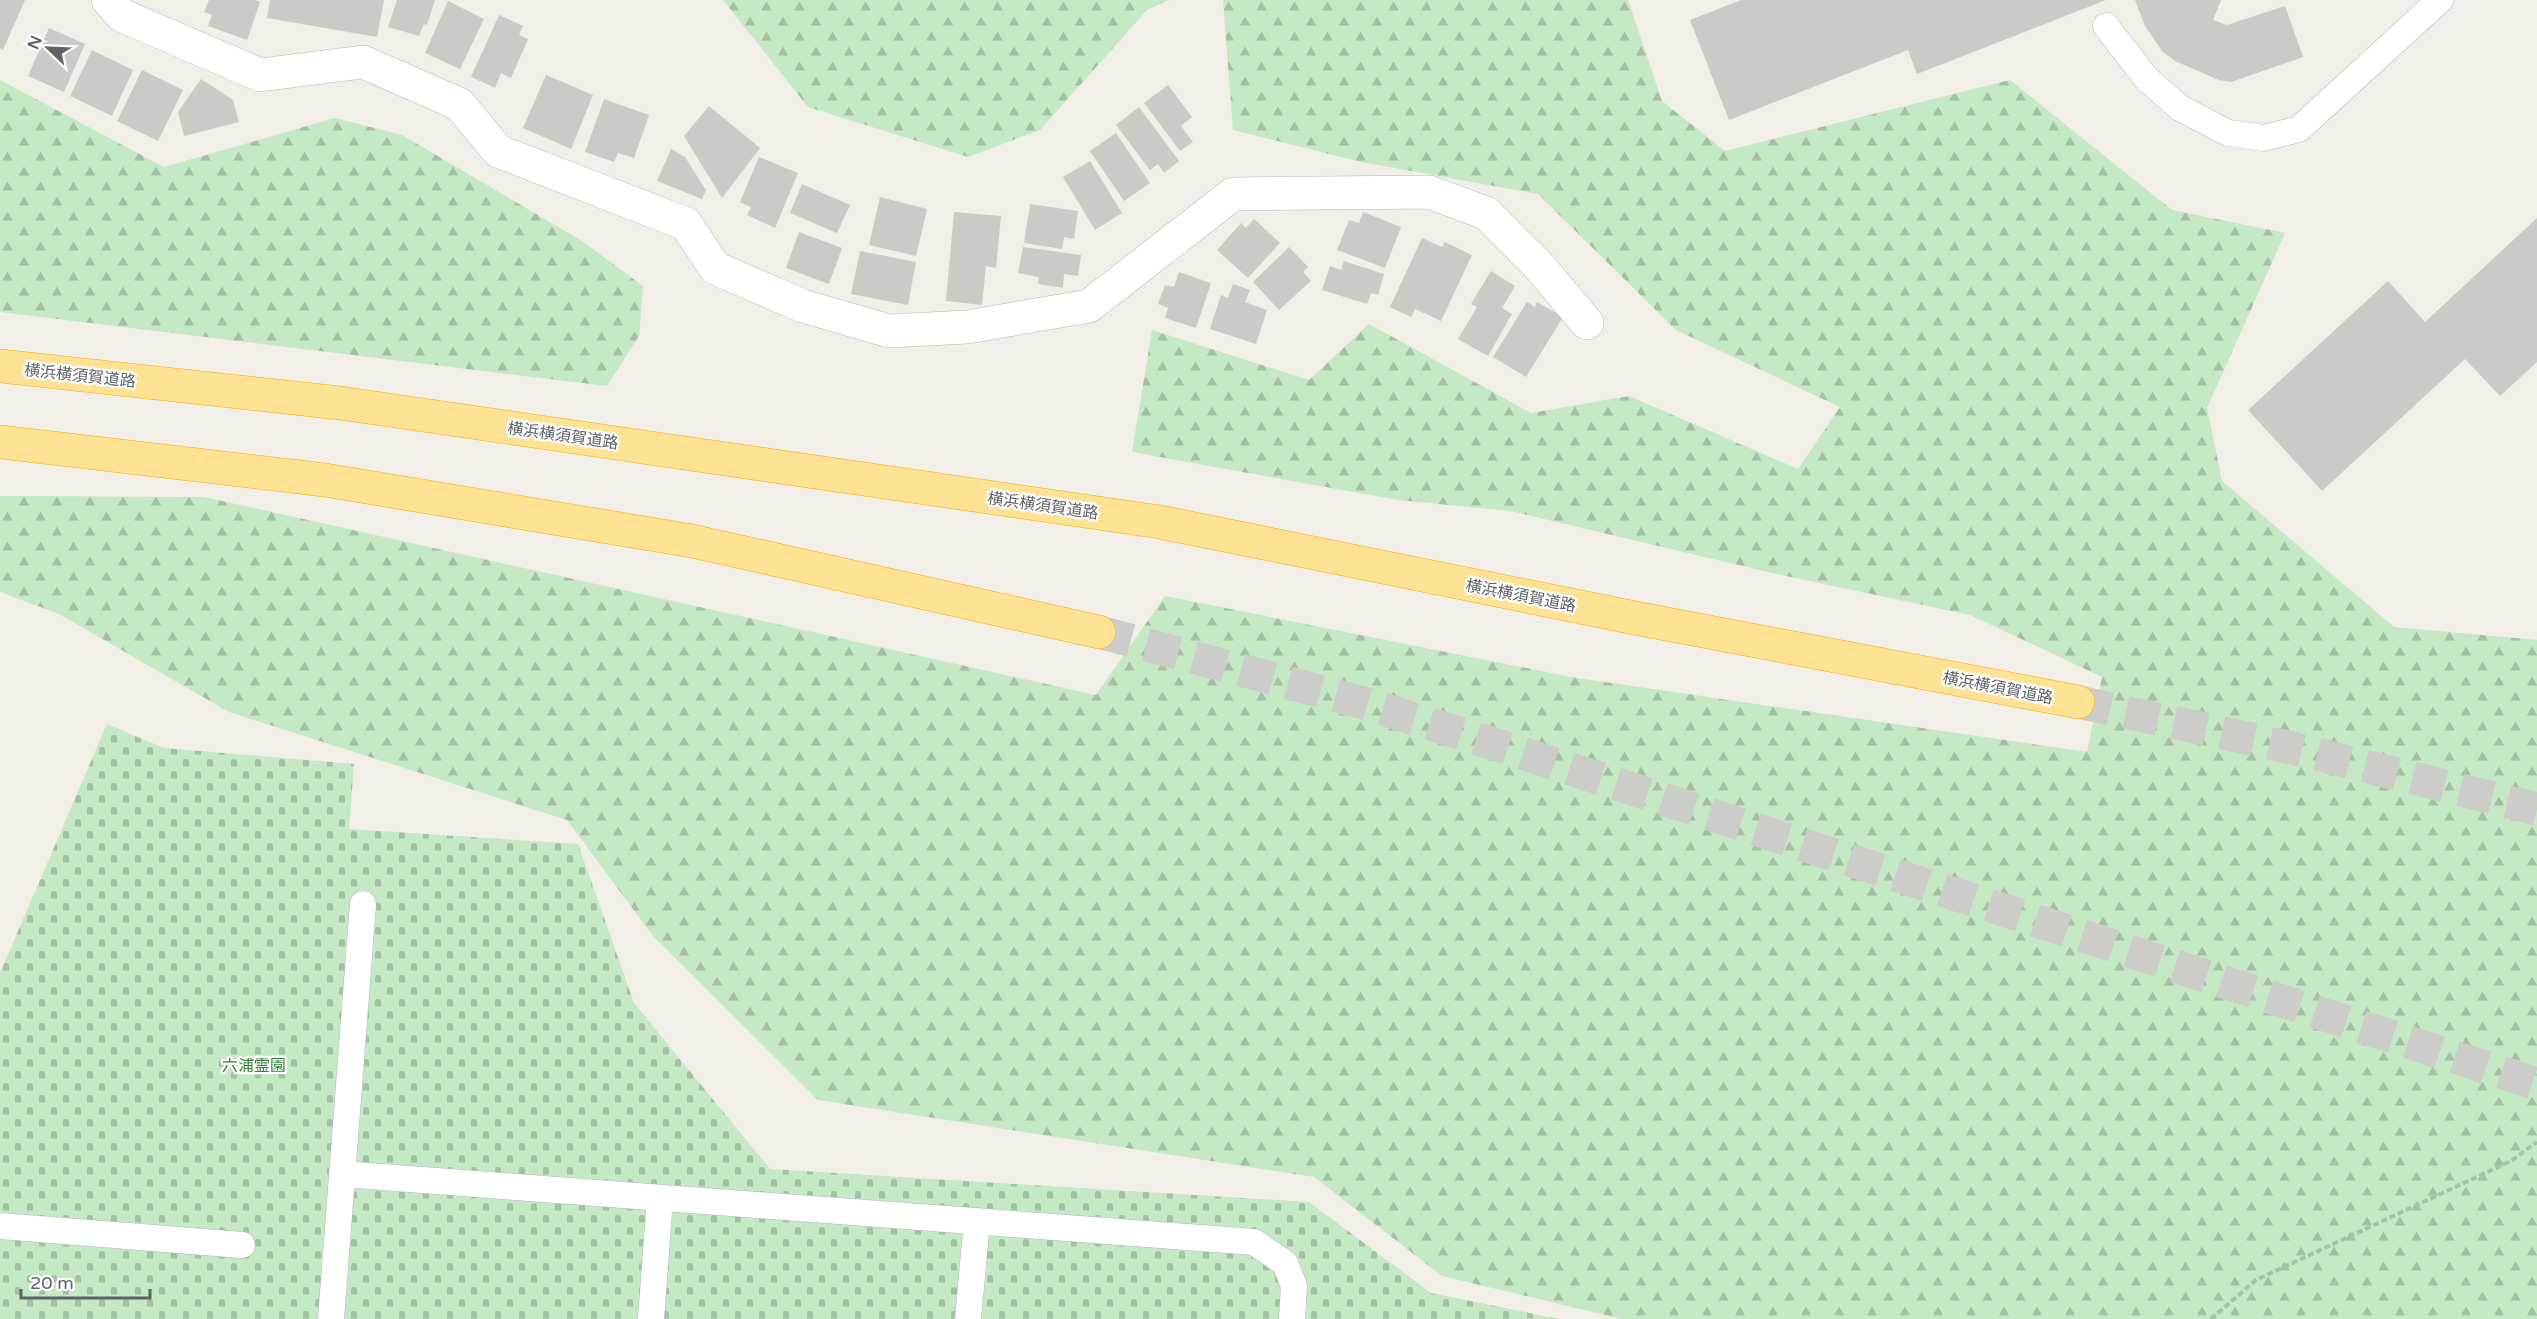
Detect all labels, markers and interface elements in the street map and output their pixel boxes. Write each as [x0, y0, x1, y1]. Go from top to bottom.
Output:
north arrow [18, 18, 78, 78]
text: N [23, 33, 47, 52]
street label: 横浜横須賀道路 [23, 360, 137, 392]
street label: 横浜横須賀道路 [506, 418, 620, 454]
street label: 横浜横須賀道路 [986, 488, 1100, 524]
street label: 横浜横須賀道路 [1464, 575, 1578, 616]
street label: 横浜横須賀道路 [1941, 667, 2055, 708]
park label: 六浦霊園 [222, 1056, 286, 1076]
scale bar [21, 1262, 150, 1300]
text: 20 m [30, 1272, 74, 1294]

